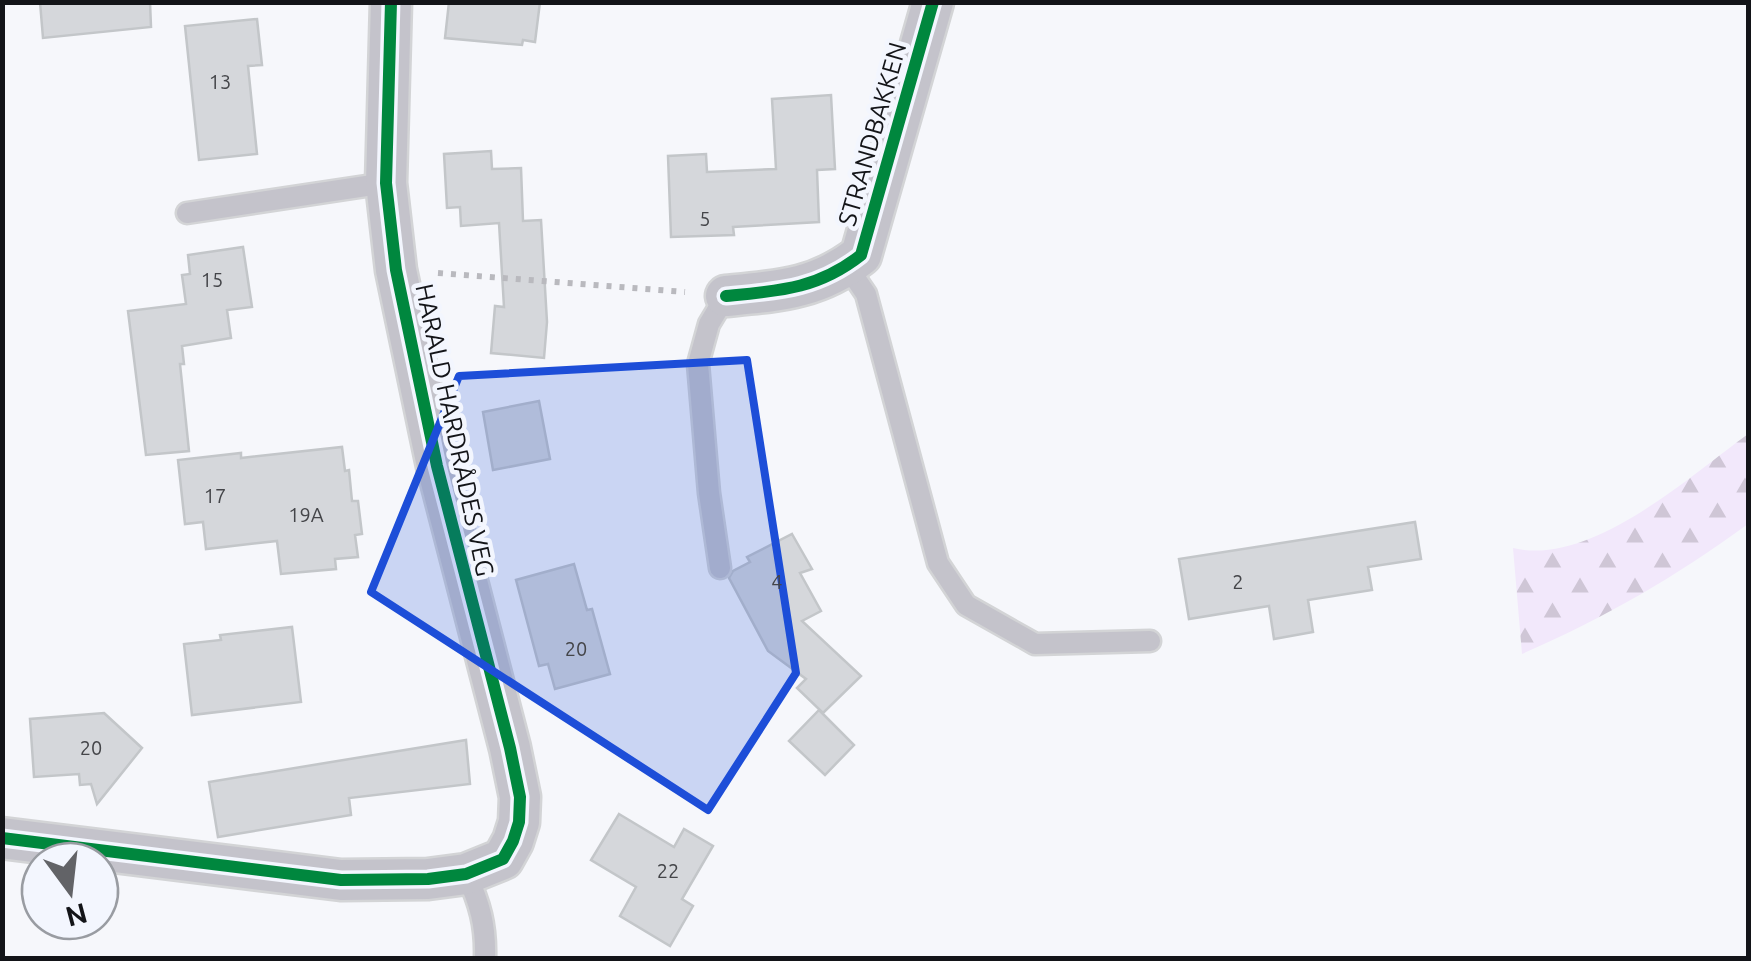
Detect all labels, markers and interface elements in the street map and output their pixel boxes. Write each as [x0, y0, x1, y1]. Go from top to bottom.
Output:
street label: STRANDBAKKEN [832, 39, 912, 229]
house number: 13 [209, 70, 231, 93]
house number: 5 [699, 207, 711, 230]
house number: 15 [201, 268, 223, 291]
street label: HARALD HARDRÅDES VEG [410, 281, 500, 579]
house number: 17 [204, 484, 226, 507]
house number: 19A [288, 503, 324, 526]
house number: 4 [771, 570, 783, 593]
house number: 2 [1232, 570, 1244, 593]
house number: 20 [565, 637, 587, 660]
house number: 20 [80, 736, 102, 759]
north arrow [20, 841, 120, 941]
house number: 22 [657, 859, 679, 882]
text: N [62, 898, 91, 933]

